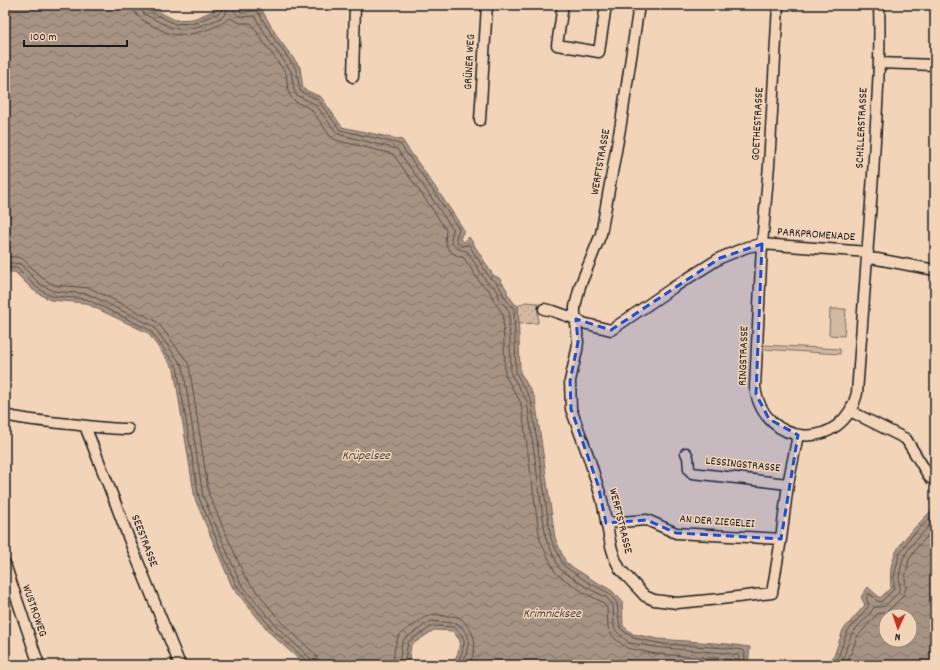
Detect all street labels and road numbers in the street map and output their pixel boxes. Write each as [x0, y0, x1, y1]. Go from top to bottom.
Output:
street label: GRÜNER WEG [460, 34, 480, 90]
street label: GOETHESTRASSE [748, 86, 768, 161]
street label: SCHILLERSTRASSE [851, 87, 873, 169]
street label: WERFTSTRASSE [587, 127, 615, 196]
street label: PARKPROMENADE [776, 224, 856, 246]
street label: RINGSTRASSE [734, 325, 754, 386]
street label: LESSINGSTRASSE [705, 453, 782, 477]
street label: WERFTSTRASSE [604, 487, 636, 556]
street label: AN DER ZIEGELEI [679, 511, 756, 533]
street label: SEESTRASSE [126, 512, 162, 570]
street label: WUSTROWEG [17, 583, 51, 639]

